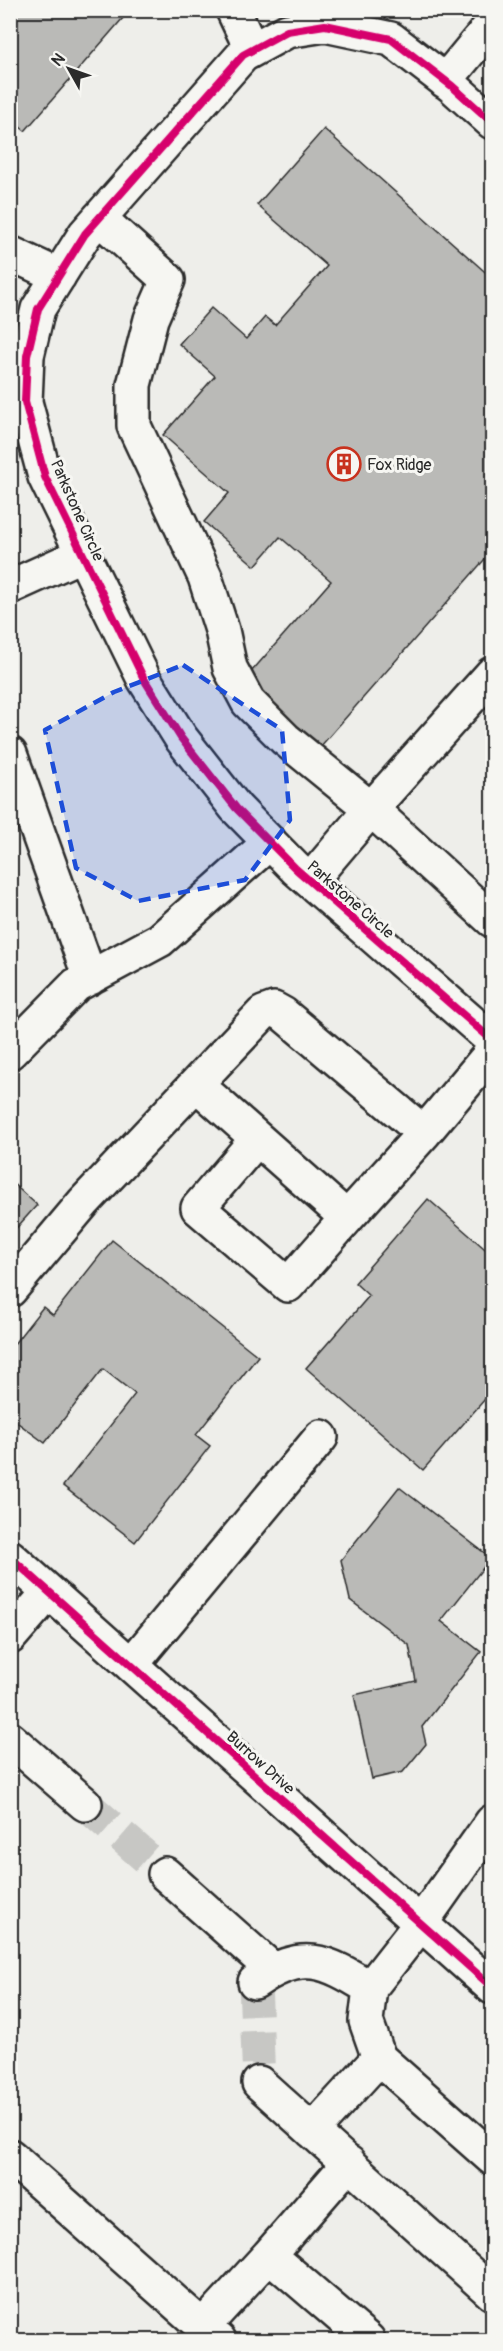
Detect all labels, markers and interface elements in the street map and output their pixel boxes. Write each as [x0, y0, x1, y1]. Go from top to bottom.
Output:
north arrow [39, 39, 99, 99]
text: N [47, 49, 70, 71]
building icon: Fox Ridge [326, 446, 362, 482]
place label: Fox Ridge [367, 455, 432, 475]
street label: Parkstone Circle [46, 457, 108, 564]
street label: Parkstone Circle [303, 857, 398, 943]
street label: Burrow Drive [222, 1727, 299, 1799]

